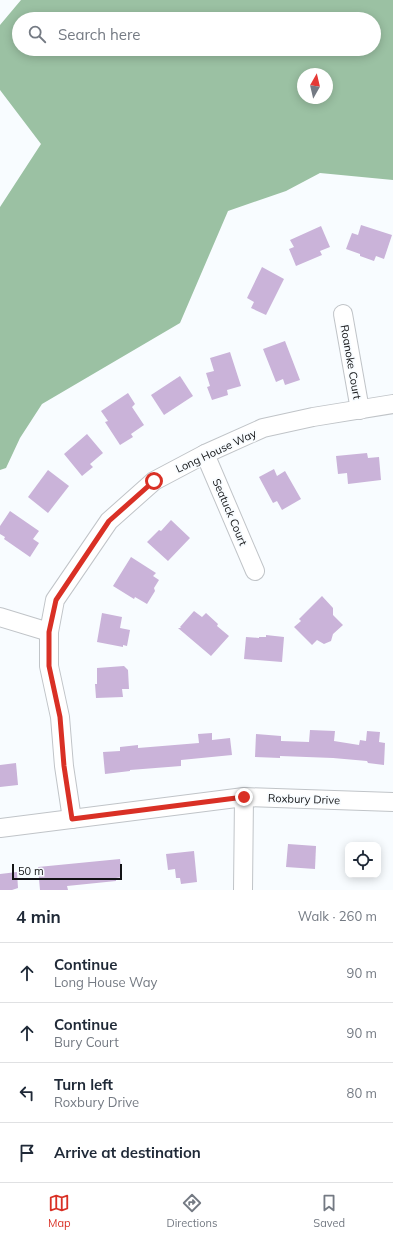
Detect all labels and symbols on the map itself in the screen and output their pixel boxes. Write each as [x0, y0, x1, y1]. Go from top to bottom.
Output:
north arrow [297, 68, 333, 104]
street label: Roanoke Court [338, 324, 364, 400]
street label: Long House Way [173, 426, 259, 476]
route start [145, 472, 163, 490]
street label: Seatuck Court [210, 476, 250, 548]
route end [235, 788, 253, 806]
street label: Roxbury Drive [268, 791, 340, 807]
scale bar [12, 862, 122, 881]

